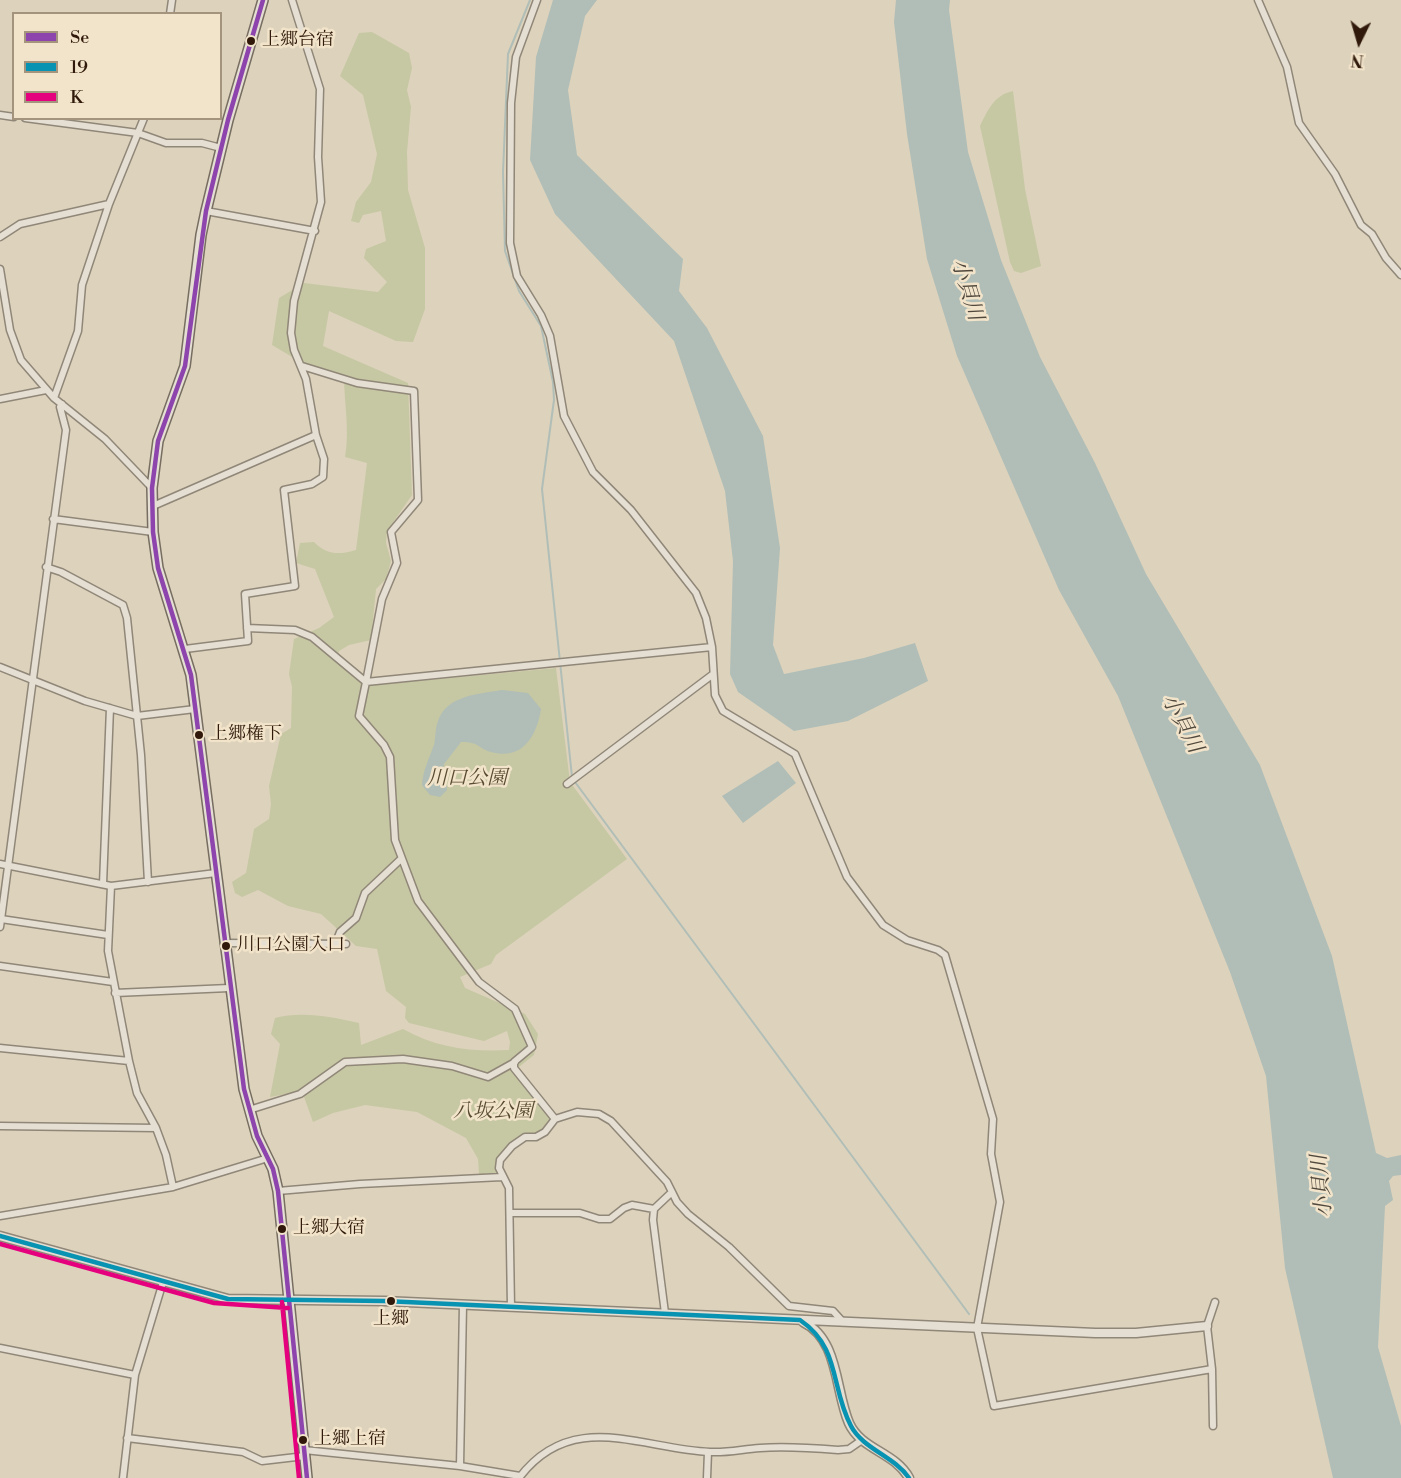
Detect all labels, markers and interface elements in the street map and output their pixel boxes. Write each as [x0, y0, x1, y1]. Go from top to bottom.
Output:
legend [12, 12, 222, 120]
north arrow [1329, 12, 1389, 72]
text: Se [70, 26, 89, 49]
place label: 上郷台宿 [262, 30, 334, 52]
marker: 上郷台宿 [245, 35, 257, 47]
text: N [1350, 49, 1365, 70]
text: 19 [70, 56, 88, 79]
text: K [70, 86, 83, 109]
water label: 小貝川 [945, 256, 987, 324]
water label: 小貝川 [1155, 690, 1207, 758]
place label: 上郷権下 [210, 724, 282, 746]
marker: 上郷権下 [193, 729, 205, 741]
park label: 川口公園 [427, 767, 507, 791]
place label: 川口公園入口 [237, 935, 345, 957]
marker: 川口公園入口 [220, 940, 232, 952]
park label: 八坂公園 [453, 1100, 533, 1124]
water label: 小貝川 [1308, 1154, 1338, 1218]
place label: 上郷大宿 [293, 1218, 365, 1240]
marker: 上郷大宿 [276, 1223, 288, 1235]
marker: 上郷 [385, 1295, 397, 1307]
place label: 上郷 [373, 1309, 409, 1331]
place label: 上郷上宿 [314, 1429, 386, 1451]
marker: 上郷上宿 [297, 1434, 309, 1446]

